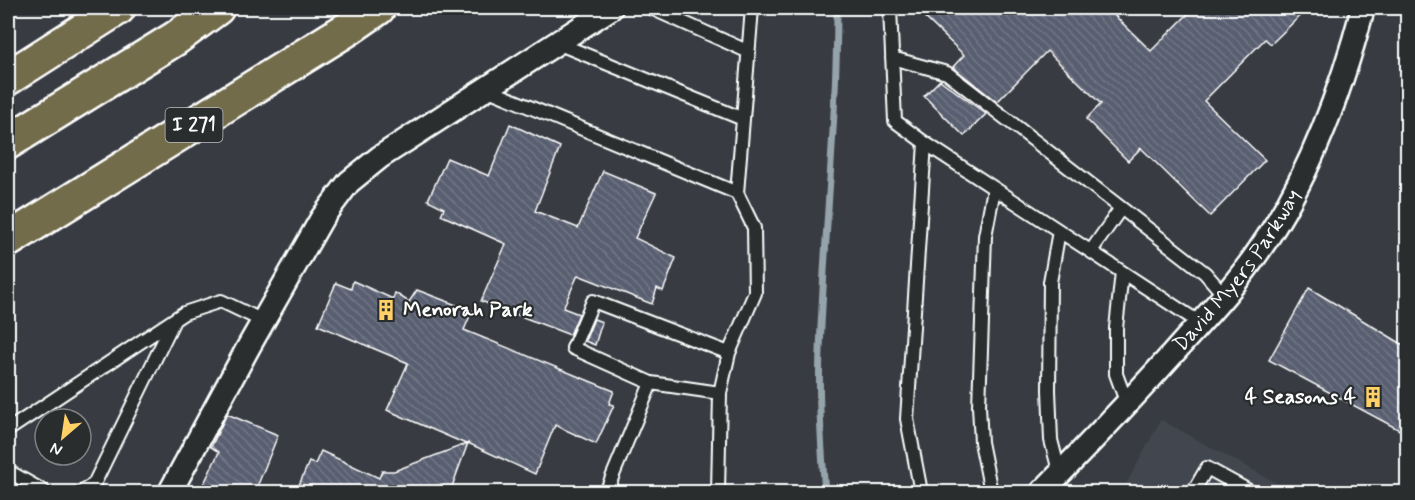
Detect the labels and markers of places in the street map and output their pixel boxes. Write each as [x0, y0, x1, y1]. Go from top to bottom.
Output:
place label: Menorah Park [403, 296, 533, 324]
building icon: Menorah Park [374, 298, 398, 322]
place label: 4 Seasons 4 [1245, 383, 1357, 411]
building icon: 4 Seasons 4 [1361, 385, 1385, 409]

